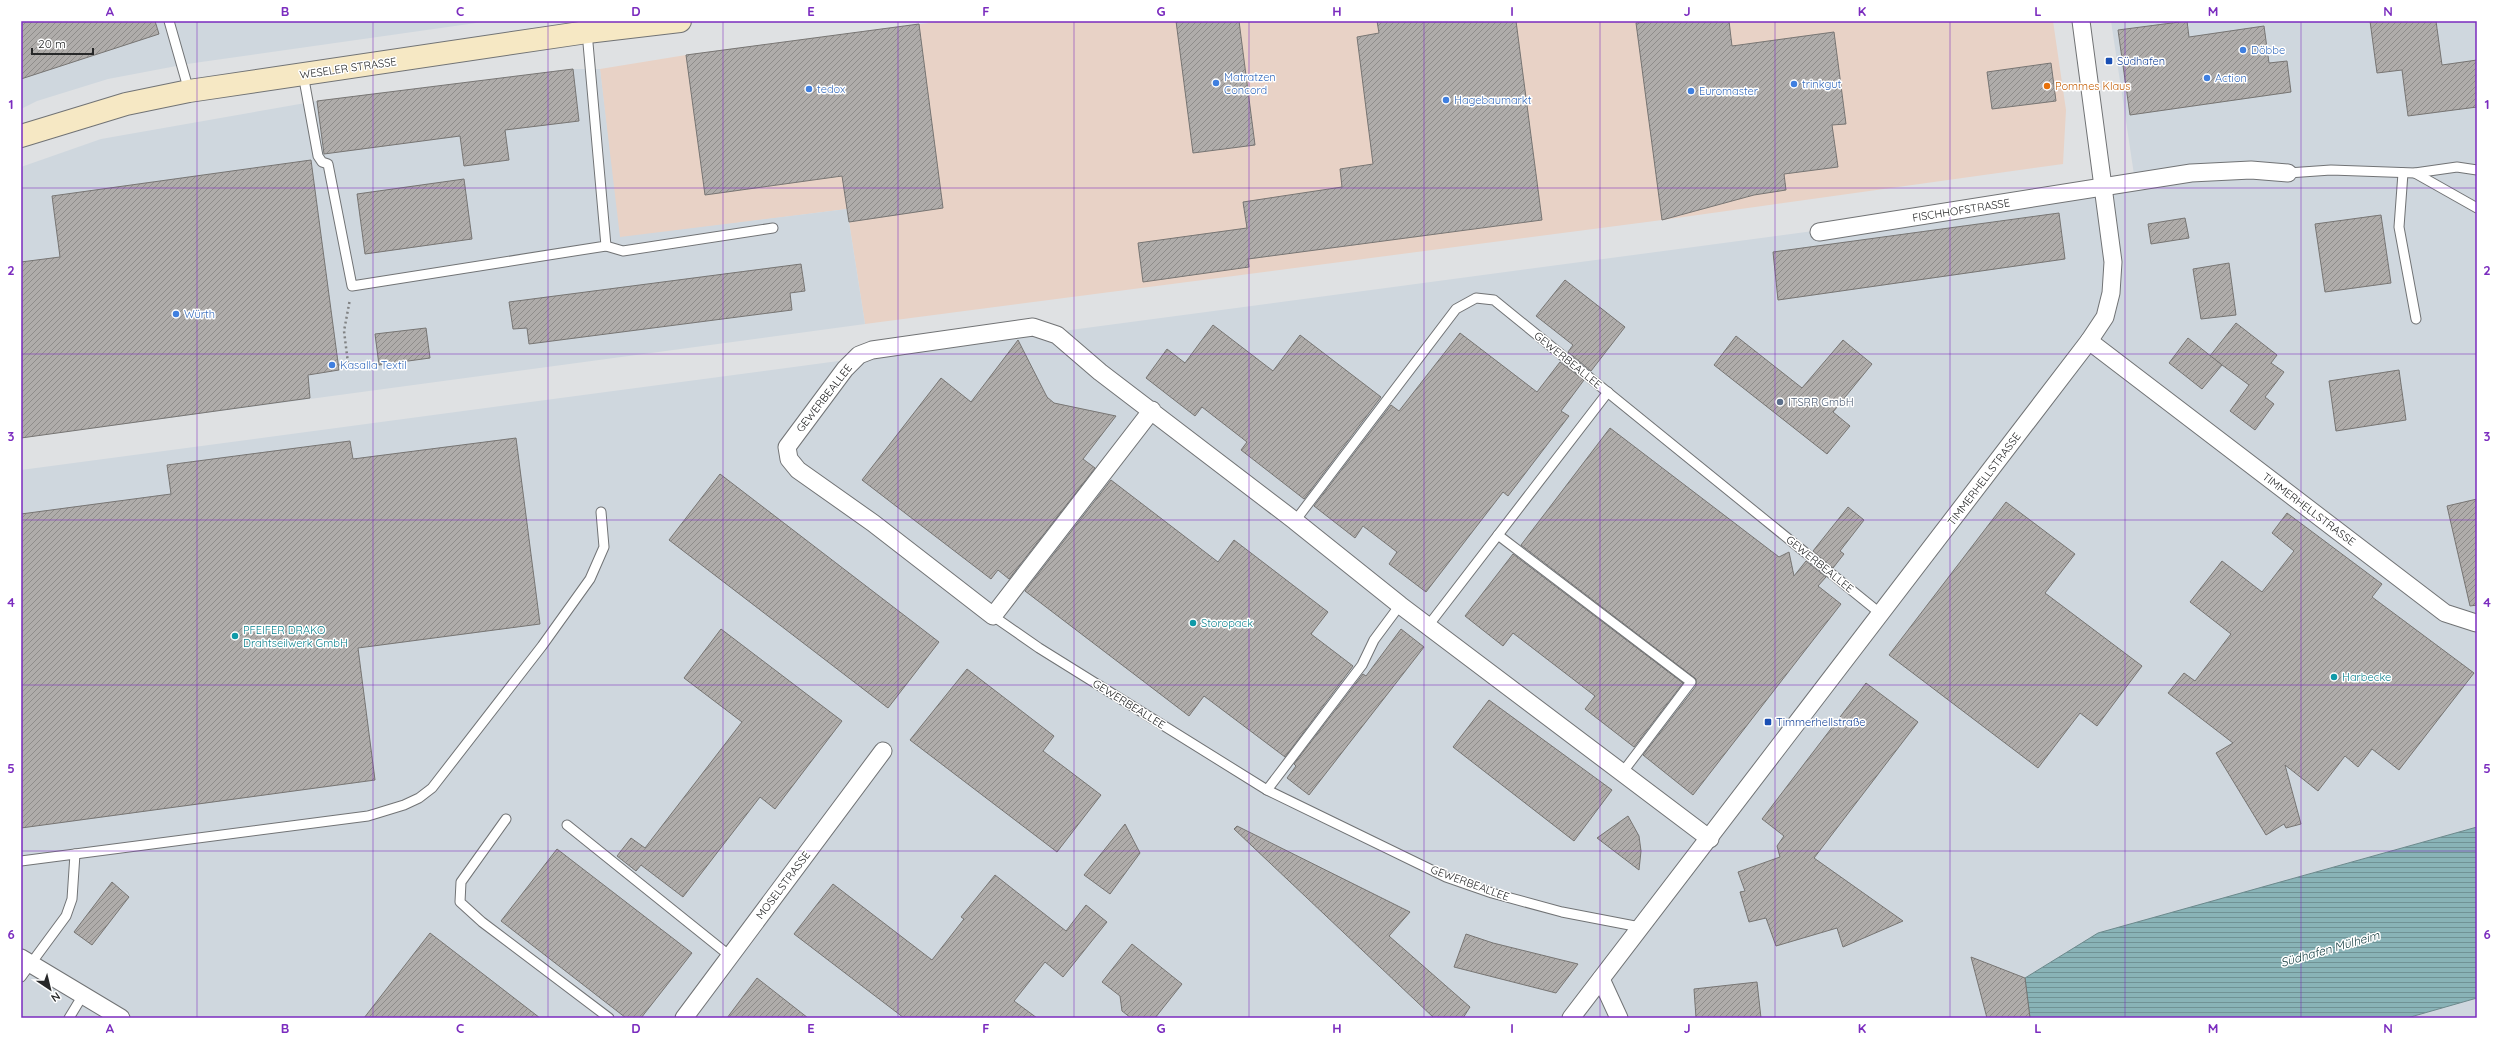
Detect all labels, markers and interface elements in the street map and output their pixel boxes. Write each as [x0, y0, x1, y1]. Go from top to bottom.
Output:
text: A [106, 3, 115, 19]
text: B [281, 3, 289, 19]
text: C [456, 3, 464, 19]
text: D [631, 3, 641, 19]
text: E [807, 3, 815, 19]
text: F [982, 3, 990, 19]
text: G [1156, 3, 1166, 19]
text: H [1332, 3, 1342, 19]
text: I [1510, 3, 1514, 19]
text: J [1683, 3, 1691, 19]
text: K [1858, 3, 1867, 19]
text: L [2034, 3, 2042, 19]
text: M [2208, 3, 2218, 19]
text: N [2383, 3, 2393, 19]
scale bar [32, 30, 93, 56]
text: 20 m [38, 36, 66, 51]
place label: Döbbe [2251, 43, 2285, 57]
marker: Döbbe [2238, 45, 2248, 55]
street label: WESELER STRASSE [299, 54, 397, 82]
place label: Südhafen [2117, 54, 2165, 68]
marker: Südhafen [2104, 56, 2114, 66]
place label: Matratzen Concord [1224, 70, 1276, 97]
place label: Action [2215, 71, 2247, 85]
marker: Action [2202, 73, 2212, 83]
place label: trinkgut [1802, 77, 1842, 91]
marker: Matratzen Concord [1211, 78, 1221, 88]
marker: trinkgut [1789, 79, 1799, 89]
place label: Pommes Klaus [2055, 79, 2130, 93]
marker: Pommes Klaus [2042, 81, 2052, 91]
place label: tedox [817, 82, 845, 96]
marker: tedox [804, 84, 814, 94]
place label: Euromaster [1699, 84, 1759, 98]
marker: Euromaster [1686, 86, 1696, 96]
place label: Hagebaumarkt [1454, 93, 1532, 107]
marker: Hagebaumarkt [1441, 95, 1451, 105]
text: 1 [8, 96, 14, 112]
text: 1 [2484, 96, 2490, 112]
street label: FISCHHOFSTRASSE [1911, 195, 2011, 225]
text: 2 [7, 262, 15, 278]
text: 2 [2483, 262, 2491, 278]
place label: Würth [184, 307, 215, 321]
marker: Würth [171, 309, 181, 319]
street label: GEWERBEALLEE [1531, 328, 1605, 392]
place label: Kasalla Textil [340, 358, 407, 372]
marker: Kasalla Textil [327, 360, 337, 370]
street label: GEWERBEALLEE [793, 361, 855, 435]
place label: ITSRR GmbH [1788, 395, 1854, 409]
marker: ITSRR GmbH [1775, 397, 1785, 407]
text: 3 [8, 428, 15, 444]
text: 3 [2484, 428, 2491, 444]
street label: TIMMERHELLSTRASSE [1944, 430, 2024, 528]
street label: TIMMERHELLSTRASSE [2260, 469, 2358, 549]
street label: GEWERBEALLEE [1783, 532, 1857, 596]
text: 4 [7, 594, 15, 610]
text: 4 [2483, 594, 2491, 610]
place label: Storopack [1201, 616, 1253, 630]
marker: Storopack [1188, 618, 1198, 628]
place label: PFEIFER DRAKO Drahtseilwerk GmbH [243, 623, 348, 650]
marker: PFEIFER DRAKO Drahtseilwerk GmbH [230, 631, 240, 641]
place label: Harbecke [2342, 670, 2391, 684]
marker: Harbecke [2329, 672, 2339, 682]
street label: GEWERBEALLEE [1090, 676, 1168, 732]
place label: Timmerhellstraße [1776, 715, 1866, 729]
marker: Timmerhellstraße [1763, 717, 1773, 727]
text: 5 [7, 760, 15, 776]
text: 5 [2483, 760, 2491, 776]
street label: MOSELSTRASSE [753, 848, 813, 922]
street label: GEWERBEALLEE [1429, 862, 1511, 904]
text: 6 [7, 926, 15, 942]
text: 6 [2483, 926, 2491, 942]
water label: Südhafen Mülheim [2279, 927, 2382, 970]
north arrow [30, 969, 70, 1009]
text: N [48, 989, 63, 1005]
text: A [106, 1020, 115, 1036]
text: B [281, 1020, 289, 1036]
text: C [456, 1020, 464, 1036]
text: D [631, 1020, 641, 1036]
text: E [807, 1020, 815, 1036]
text: F [982, 1020, 990, 1036]
text: G [1156, 1020, 1166, 1036]
text: H [1332, 1020, 1342, 1036]
text: I [1510, 1020, 1514, 1036]
text: J [1683, 1020, 1691, 1036]
text: K [1858, 1020, 1867, 1036]
text: L [2034, 1020, 2042, 1036]
text: M [2208, 1020, 2218, 1036]
text: N [2383, 1020, 2393, 1036]

